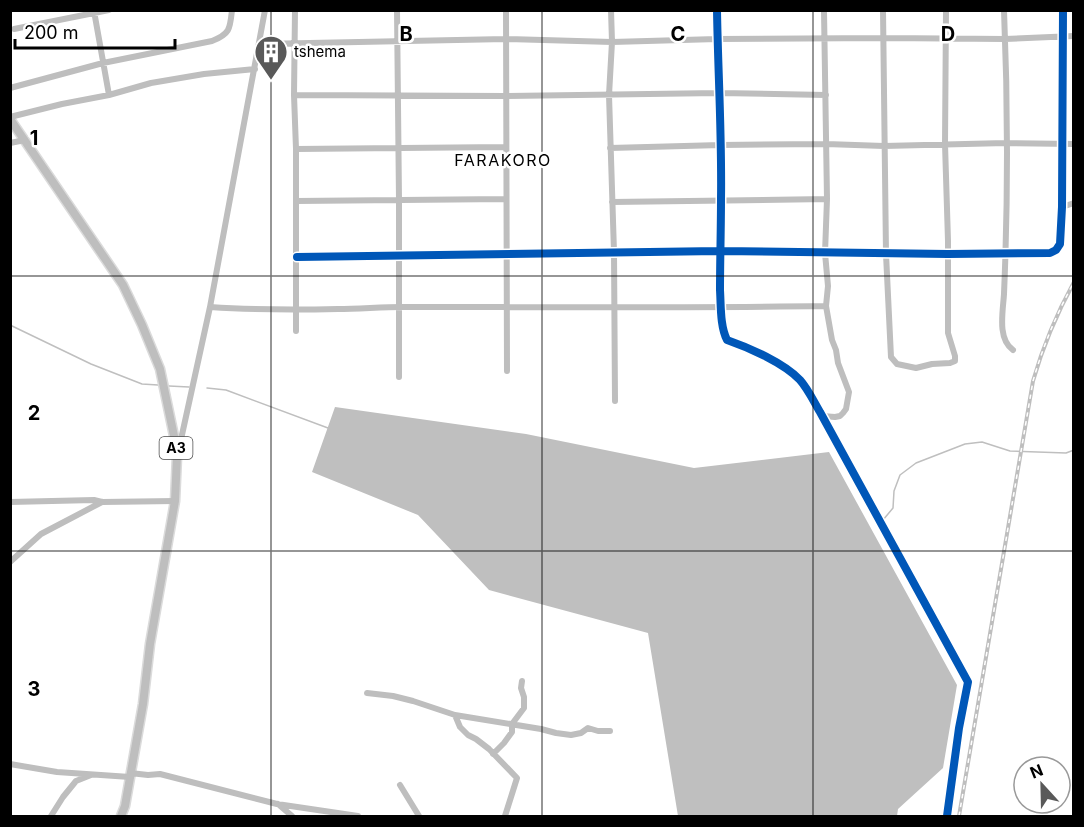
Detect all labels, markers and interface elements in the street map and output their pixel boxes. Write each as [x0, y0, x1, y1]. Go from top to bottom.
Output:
scale bar [15, 12, 176, 50]
text: 200 m [24, 22, 79, 43]
text: B [399, 22, 413, 46]
text: C [671, 22, 685, 46]
text: D [941, 22, 955, 46]
building icon: tshema [253, 34, 289, 81]
place label: tshema [294, 42, 346, 61]
text: 1 [30, 126, 38, 150]
district label: FARAKORO [454, 150, 552, 170]
text: 2 [28, 401, 40, 425]
road number: A3 [160, 437, 192, 459]
text: 3 [28, 677, 40, 701]
north arrow [1012, 755, 1072, 815]
text: N [1027, 760, 1046, 783]

